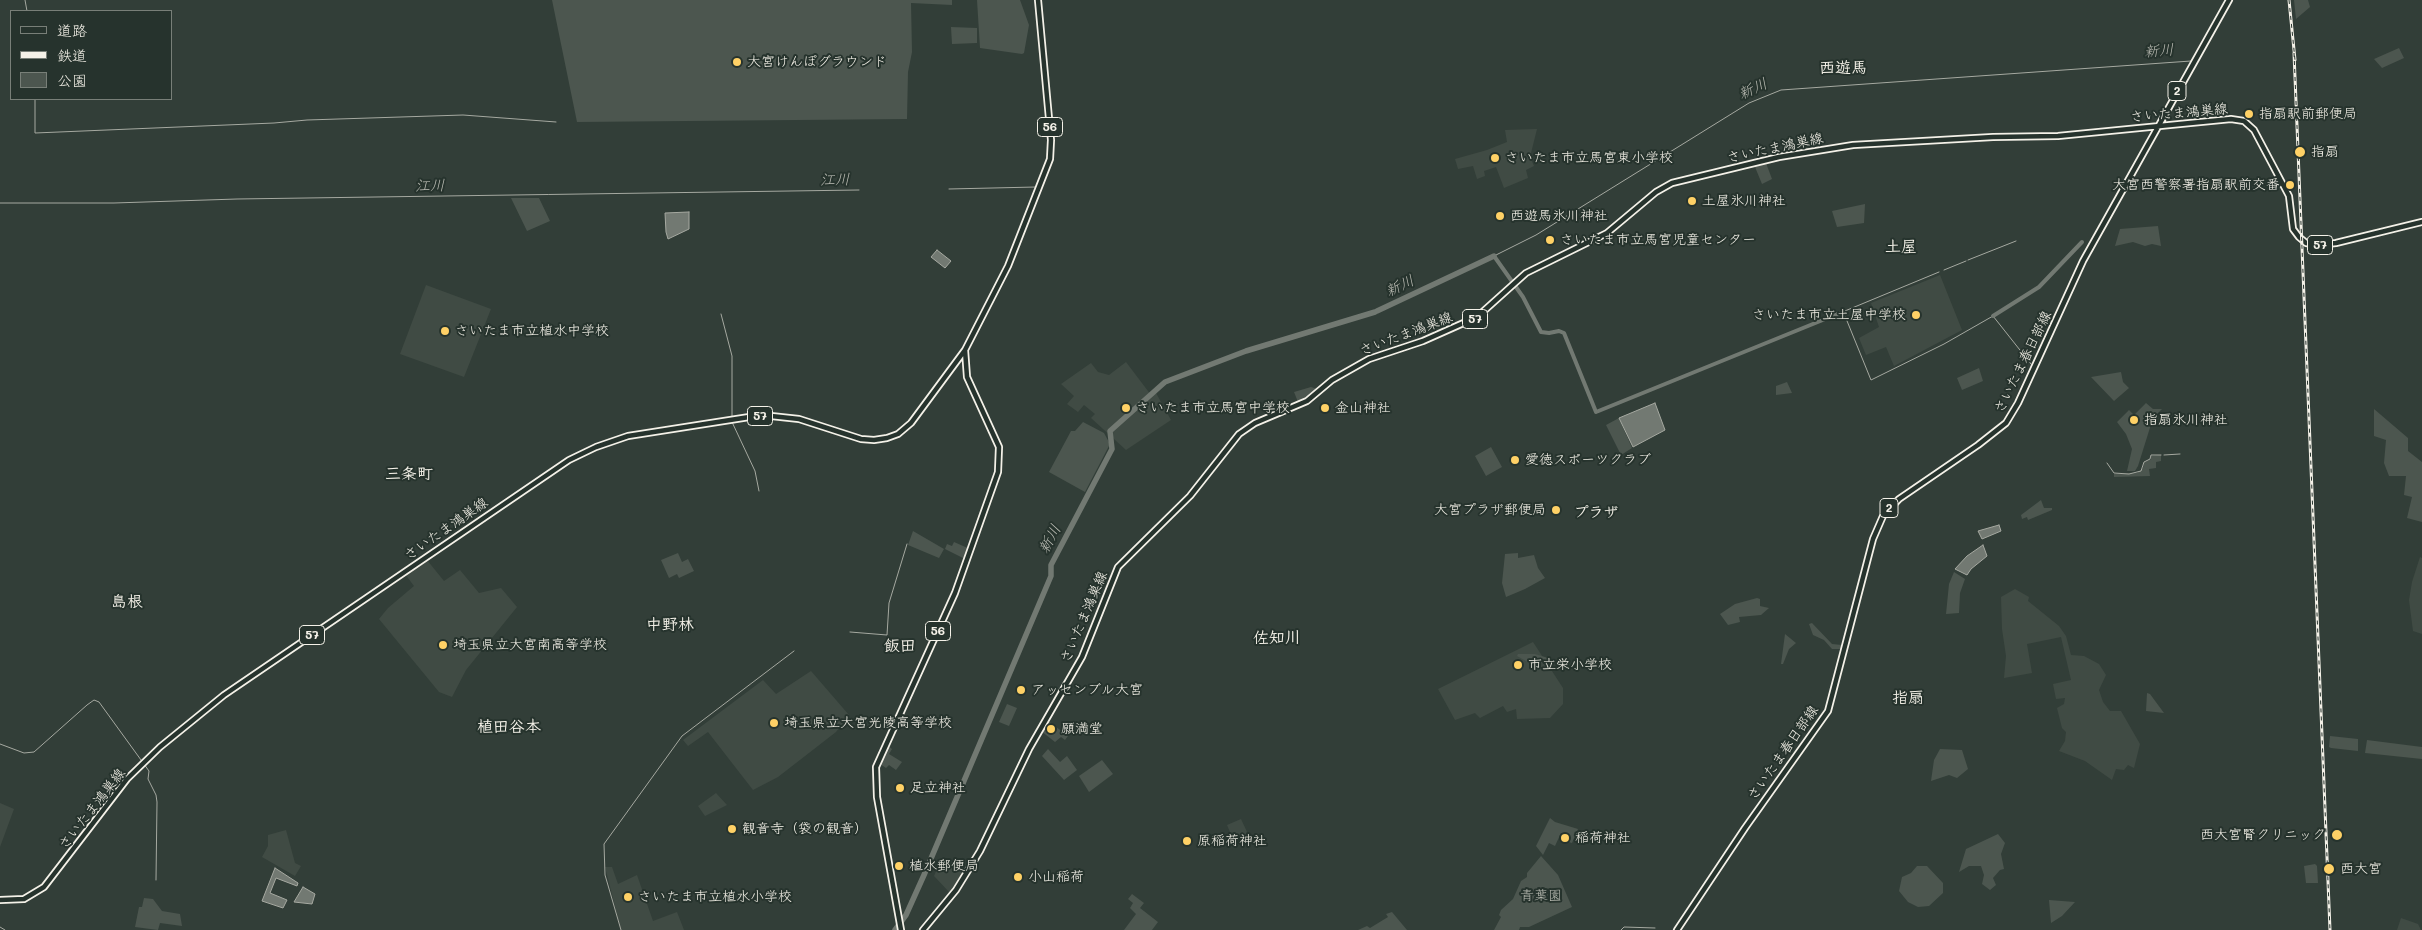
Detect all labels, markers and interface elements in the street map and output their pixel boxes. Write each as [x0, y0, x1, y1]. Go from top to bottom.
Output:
legend [10, 10, 172, 100]
text: 道路 [57, 20, 87, 40]
water label: 新川 [2143, 41, 2175, 61]
text: 鉄道 [57, 45, 87, 65]
place label: 大宮けんぽグラウンド [747, 54, 887, 70]
marker: 大宮けんぽグラウンド [731, 56, 743, 68]
district label: 西遊馬 [1819, 58, 1867, 78]
text: 公園 [57, 70, 87, 90]
water label: 新川 [1736, 75, 1770, 103]
road number: 2 [2168, 82, 2186, 100]
street label: さいたま鴻巣線 [2129, 100, 2229, 126]
place label: 指扇駅前郵便局 [2259, 106, 2357, 122]
marker: 指扇駅前郵便局 [2243, 108, 2255, 120]
road number: 56 [1038, 118, 1062, 136]
street label: さいたま鴻巣線 [1725, 130, 1825, 166]
place label: 指扇 [2311, 144, 2339, 160]
marker: 指扇 [2293, 145, 2307, 159]
place label: さいたま市立馬宮東小学校 [1505, 150, 1673, 166]
marker: さいたま市立馬宮東小学校 [1489, 152, 1501, 164]
water label: 江川 [820, 171, 850, 189]
water label: 江川 [415, 177, 445, 195]
place label: 大宮西警察署指扇駅前交番 [2112, 177, 2280, 193]
marker: 大宮西警察署指扇駅前交番 [2284, 179, 2296, 191]
place label: 土屋氷川神社 [1702, 193, 1786, 209]
marker: 土屋氷川神社 [1686, 195, 1698, 207]
place label: 西遊馬氷川神社 [1510, 208, 1608, 224]
marker: 西遊馬氷川神社 [1494, 210, 1506, 222]
place label: さいたま市立馬宮児童センター [1560, 232, 1756, 248]
marker: さいたま市立馬宮児童センター [1544, 234, 1556, 246]
road number: 57 [2308, 236, 2332, 254]
district label: 土屋 [1885, 237, 1917, 257]
water label: 新川 [1383, 271, 1417, 301]
place label: さいたま市立土屋中学校 [1752, 307, 1906, 323]
street label: さいたま春日部線 [1991, 308, 2055, 416]
street label: さいたま鴻巣線 [1357, 309, 1455, 359]
marker: さいたま市立土屋中学校 [1910, 309, 1922, 321]
road number: 57 [1462, 310, 1488, 328]
place label: さいたま市立植水中学校 [455, 323, 609, 339]
marker: さいたま市立植水中学校 [439, 325, 451, 337]
place label: さいたま市立馬宮中学校 [1136, 400, 1290, 416]
place label: 金山神社 [1335, 400, 1391, 416]
marker: さいたま市立馬宮中学校 [1120, 402, 1132, 414]
marker: 金山神社 [1319, 402, 1331, 414]
road number: 57 [748, 406, 772, 426]
place label: 指扇氷川神社 [2144, 412, 2228, 428]
marker: 指扇氷川神社 [2128, 414, 2140, 426]
place label: 愛徳スポーツクラブ [1525, 452, 1651, 468]
marker: 愛徳スポーツクラブ [1509, 454, 1521, 466]
district label: 三条町 [385, 464, 433, 484]
street label: さいたま鴻巣線 [401, 494, 491, 564]
road number: 2 [1880, 498, 1898, 518]
place label: 大宮プラザ郵便局 [1434, 502, 1546, 518]
district label: プラザ [1574, 503, 1618, 521]
marker: 大宮プラザ郵便局 [1550, 504, 1562, 516]
water label: 新川 [1035, 522, 1065, 556]
street label: さいたま鴻巣線 [1057, 569, 1111, 665]
district label: 島根 [111, 592, 143, 612]
district label: 中野林 [646, 615, 694, 635]
road number: 56 [926, 622, 950, 640]
road number: 57 [300, 626, 324, 644]
district label: 佐知川 [1253, 628, 1301, 648]
district label: 飯田 [884, 636, 916, 656]
place label: 埼玉県立大宮南高等学校 [453, 637, 607, 653]
marker: 埼玉県立大宮南高等学校 [437, 639, 449, 651]
place label: 市立栄小学校 [1528, 657, 1612, 673]
marker: 市立栄小学校 [1512, 659, 1524, 671]
place label: アッセンブル大宮 [1031, 682, 1143, 698]
marker: アッセンブル大宮 [1015, 684, 1027, 696]
district label: 指扇 [1892, 688, 1924, 708]
street label: さいたま春日部線 [1744, 702, 1822, 804]
place label: 埼玉県立大宮光陵高等学校 [784, 715, 952, 731]
district label: 植田谷本 [477, 717, 541, 737]
marker: 埼玉県立大宮光陵高等学校 [768, 717, 780, 729]
place label: 願満堂 [1061, 721, 1103, 737]
marker: 願満堂 [1045, 723, 1057, 735]
street label: さいたま鴻巣線 [55, 765, 129, 853]
place label: 足立神社 [910, 780, 966, 796]
marker: 足立神社 [894, 782, 906, 794]
place label: 観音寺（袋の観音） [742, 821, 868, 837]
marker: 観音寺（袋の観音） [726, 823, 738, 835]
place label: 西大宮腎クリニック [2200, 827, 2326, 843]
marker: 西大宮腎クリニック [2330, 828, 2344, 842]
place label: 稲荷神社 [1575, 830, 1631, 846]
marker: 稲荷神社 [1559, 832, 1571, 844]
place label: 原稲荷神社 [1197, 833, 1267, 849]
marker: 原稲荷神社 [1181, 835, 1193, 847]
place label: 植水郵便局 [909, 858, 979, 874]
marker: 植水郵便局 [893, 860, 905, 872]
place label: 西大宮 [2340, 861, 2382, 877]
marker: 西大宮 [2322, 862, 2336, 876]
place label: 小山稲荷 [1028, 869, 1084, 885]
marker: 小山稲荷 [1012, 871, 1024, 883]
park label: 青葉園 [1520, 888, 1562, 904]
place label: さいたま市立植水小学校 [638, 889, 792, 905]
marker: さいたま市立植水小学校 [622, 891, 634, 903]

